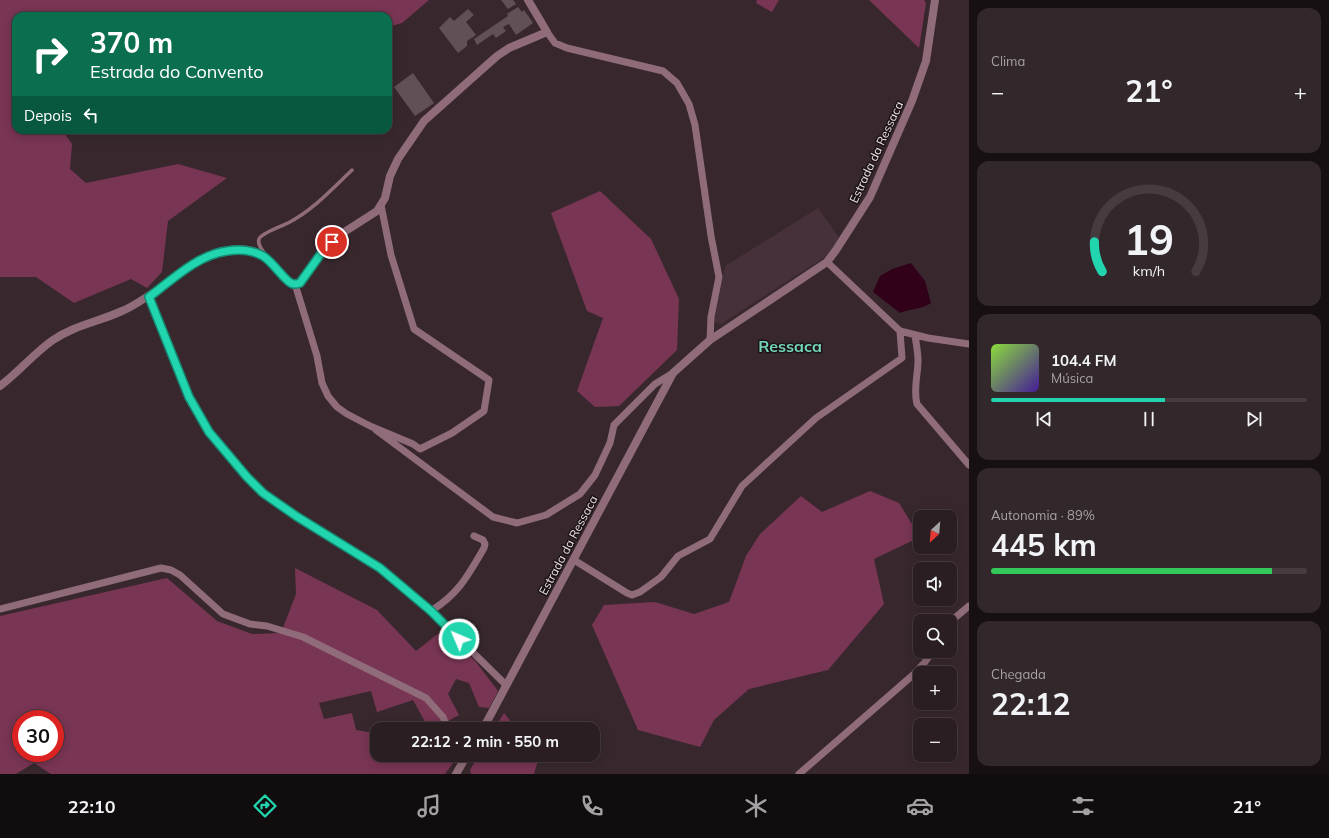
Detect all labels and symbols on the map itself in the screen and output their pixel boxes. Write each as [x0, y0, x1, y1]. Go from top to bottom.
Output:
street label: Estrada da Ressaca [846, 99, 906, 205]
pin [315, 225, 349, 259]
district label: Ressaca [758, 336, 822, 356]
street label: Estrada da Ressaca [535, 493, 601, 597]
north arrow [913, 510, 957, 554]
position arrow [438, 618, 480, 660]
speed limit sign: 30 [12, 710, 64, 762]

